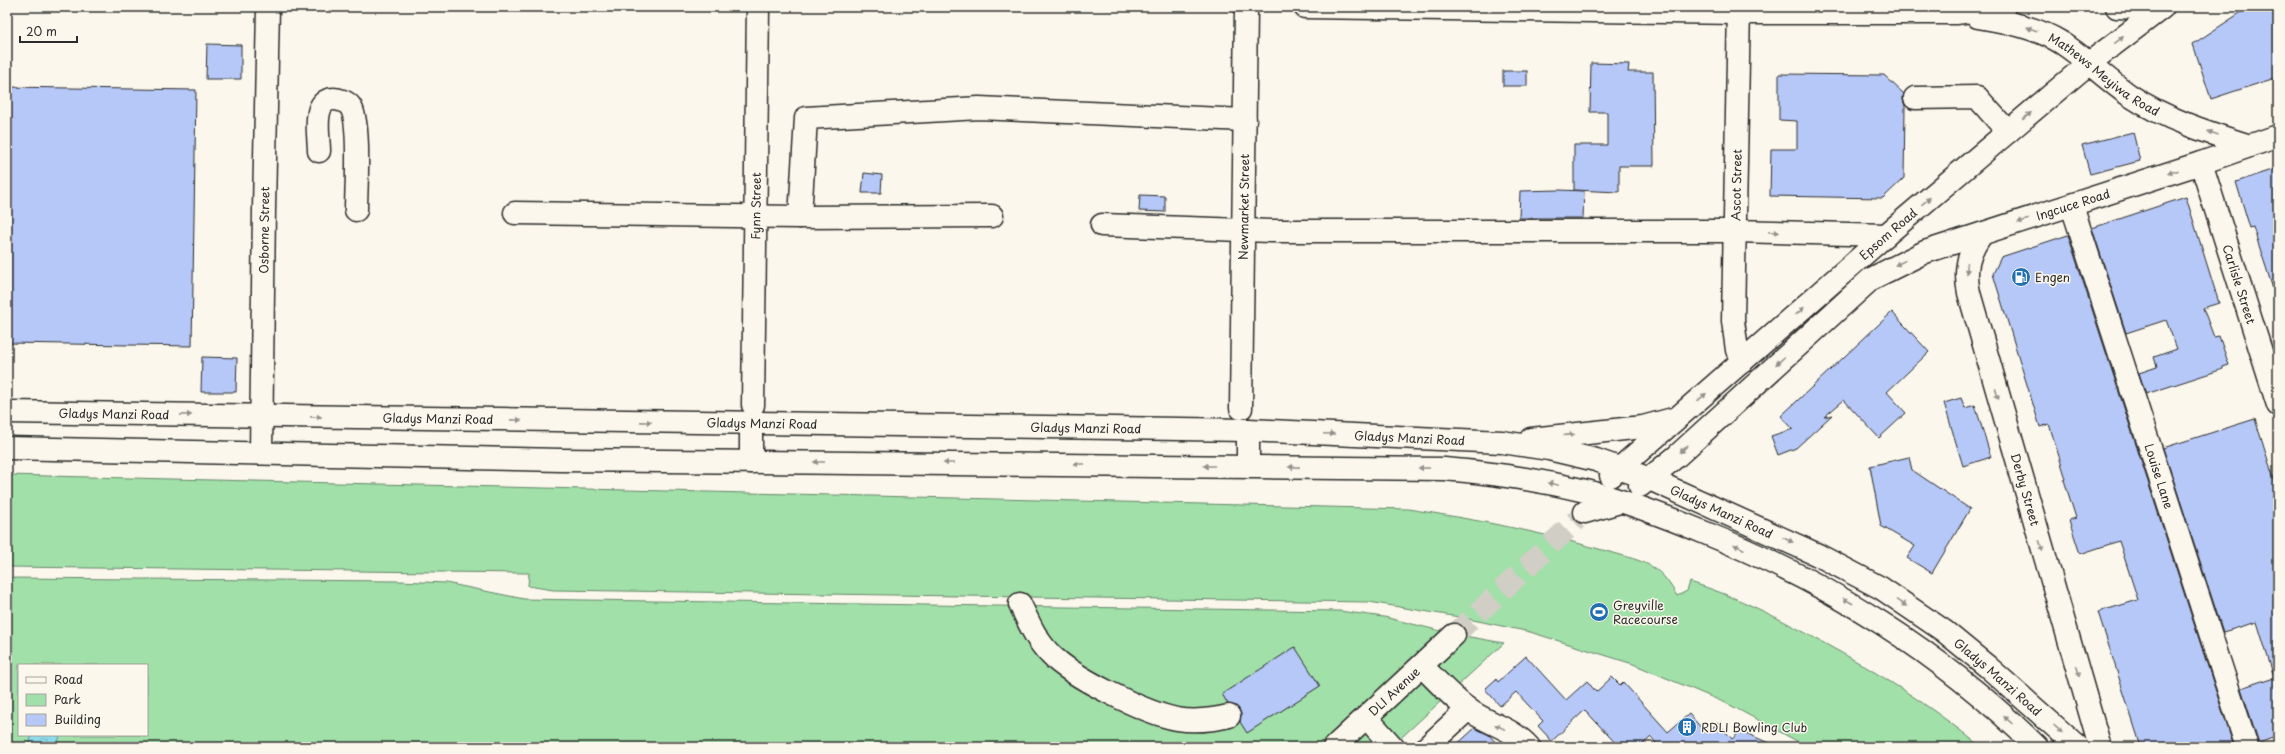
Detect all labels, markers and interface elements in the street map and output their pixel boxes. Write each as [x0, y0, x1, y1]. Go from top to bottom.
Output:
scale bar [20, 18, 77, 44]
text: 20 m [26, 22, 57, 40]
one-way arrow [2025, 26, 2037, 32]
street label: Mathews Meyiwa Road [2045, 28, 2163, 120]
one-way arrow [2114, 36, 2125, 44]
one-way arrow [2021, 112, 2032, 121]
one-way arrow [2206, 130, 2218, 136]
street label: Ascot Street [1726, 148, 1746, 221]
street label: Newmarket Street [1234, 154, 1253, 260]
one-way arrow [2167, 170, 2179, 176]
street label: Fynn Street [746, 172, 765, 240]
street label: Ingcuce Road [2034, 184, 2112, 225]
street label: Osborne Street [254, 186, 273, 274]
one-way arrow [1921, 197, 1931, 206]
street label: Epsom Road [1855, 204, 1921, 264]
one-way arrow [2017, 218, 2029, 224]
one-way arrow [1768, 229, 1781, 235]
street label: Carlisle Street [2218, 242, 2261, 326]
one-way arrow [1894, 260, 1906, 266]
one-way arrow [1963, 262, 1970, 274]
fuel station icon: Engen [2010, 266, 2032, 288]
place label: Engen [2035, 268, 2070, 286]
one-way arrow [1795, 307, 1805, 316]
one-way arrow [1775, 356, 1785, 366]
one-way arrow [1994, 388, 2000, 400]
one-way arrow [1697, 393, 1708, 402]
street label: Gladys Manzi Road [58, 404, 170, 423]
street label: Gladys Manzi Road [382, 408, 494, 428]
one-way arrow [180, 412, 193, 418]
street label: Gladys Manzi Road [706, 413, 818, 433]
one-way arrow [310, 414, 323, 420]
one-way arrow [510, 417, 523, 423]
street label: Gladys Manzi Road [1030, 418, 1141, 437]
one-way arrow [640, 419, 653, 425]
street label: Gladys Manzi Road [1354, 426, 1466, 449]
one-way arrow [1323, 430, 1335, 437]
one-way arrow [1563, 432, 1575, 438]
street label: Louise Lane [2140, 441, 2178, 511]
one-way arrow [1679, 444, 1689, 454]
street label: Derby Street [2007, 451, 2045, 528]
one-way arrow [812, 459, 825, 465]
one-way arrow [942, 460, 955, 466]
one-way arrow [1073, 461, 1085, 468]
one-way arrow [1202, 463, 1215, 469]
one-way arrow [1288, 463, 1300, 470]
one-way arrow [1418, 465, 1430, 472]
one-way arrow [1547, 480, 1559, 486]
street label: Gladys Manzi Road [1667, 480, 1776, 542]
one-way arrow [1782, 537, 1794, 543]
one-way arrow [2038, 540, 2044, 552]
one-way arrow [1733, 543, 1745, 550]
place label: Greyville Racecourse [1613, 596, 1678, 628]
one-way arrow [1842, 598, 1854, 605]
one-way arrow [1896, 599, 1908, 606]
sports icon: Greyville Racecourse [1588, 601, 1610, 623]
street label: Gladys Manzi Road [1950, 634, 2046, 720]
street label: DLI Avenue [1364, 662, 1424, 720]
legend [18, 664, 148, 736]
one-way arrow [2075, 665, 2081, 677]
text: Road [54, 670, 83, 688]
text: Park [54, 690, 81, 708]
text: Building [54, 710, 101, 728]
building icon: RDLI Bowling Club [1676, 716, 1698, 738]
one-way arrow [2003, 716, 2013, 725]
place label: RDLI Bowling Club [1701, 718, 1808, 736]
one-way arrow [1494, 723, 1505, 730]
one-way arrow [2053, 724, 2063, 734]

